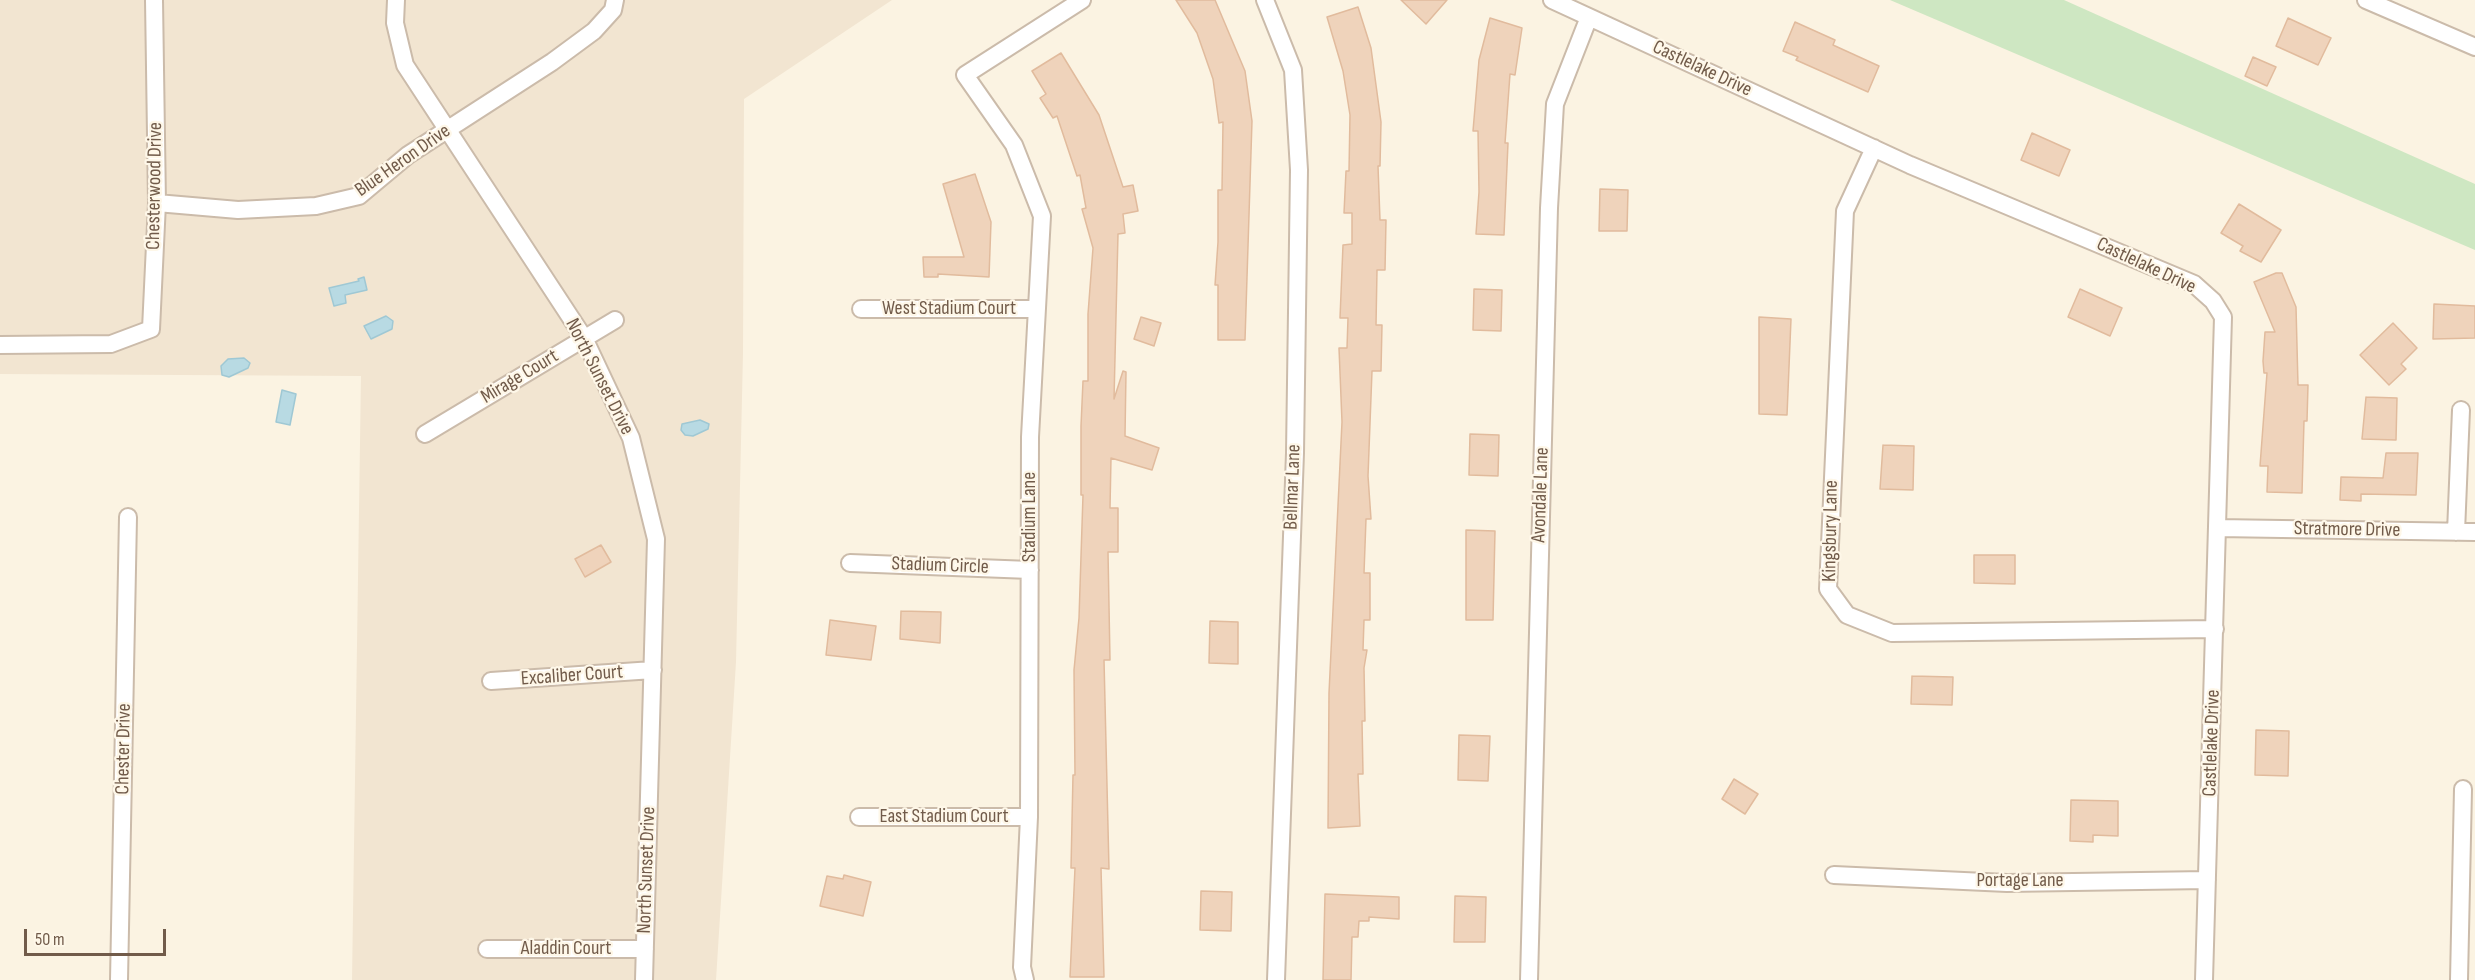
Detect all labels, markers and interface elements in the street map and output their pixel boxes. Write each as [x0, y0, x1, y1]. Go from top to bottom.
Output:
street label: Castlelake Drive [1648, 36, 1756, 102]
street label: Blue Heron Drive [351, 119, 455, 203]
street label: Chesterwood Drive [142, 122, 168, 250]
street label: Castlelake Drive [2092, 233, 2200, 299]
street label: West Stadium Court [882, 297, 1016, 321]
street label: North Sunset Drive [559, 315, 639, 439]
street label: Mirage Court [477, 345, 563, 409]
street label: Bellmar Lane [1280, 444, 1306, 530]
street label: Avondale Lane [1527, 447, 1555, 543]
street label: Stadium Lane [1018, 472, 1042, 562]
street label: Kingsbury Lane [1818, 480, 1844, 582]
street label: Stratmore Drive [2294, 517, 2400, 543]
street label: Stadium Circle [891, 552, 989, 580]
street label: Excaliber Court [520, 660, 624, 692]
street label: Castlelake Drive [2198, 689, 2226, 797]
street label: Chester Drive [111, 703, 137, 795]
street label: East Stadium Court [879, 805, 1009, 829]
street label: North Sunset Drive [633, 806, 661, 934]
street label: Portage Lane [1976, 869, 2064, 893]
scale bar [27, 917, 170, 955]
text: 50 m [35, 929, 65, 950]
street label: Aladdin Court [521, 937, 611, 961]

